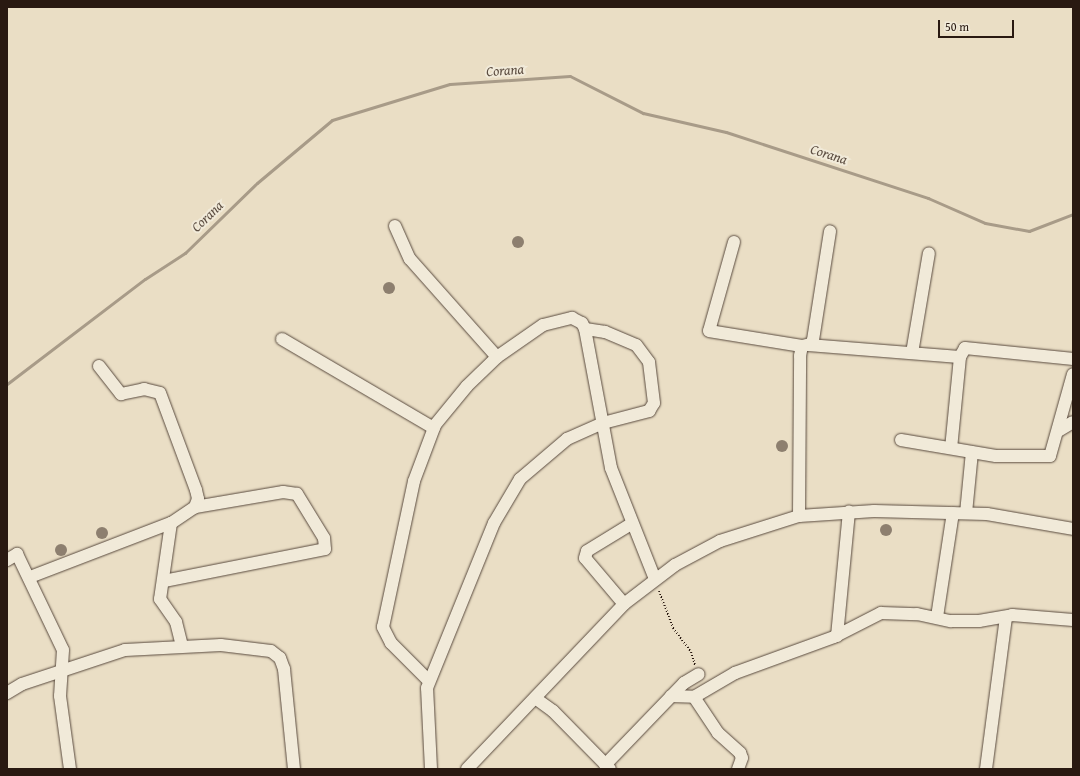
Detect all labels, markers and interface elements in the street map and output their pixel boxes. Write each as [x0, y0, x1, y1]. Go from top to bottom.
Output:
scale bar [940, 12, 1016, 38]
text: 50 m [945, 18, 969, 35]
water label: Corana [486, 60, 524, 80]
water label: Corana [808, 140, 850, 168]
water label: Corana [188, 197, 226, 235]

